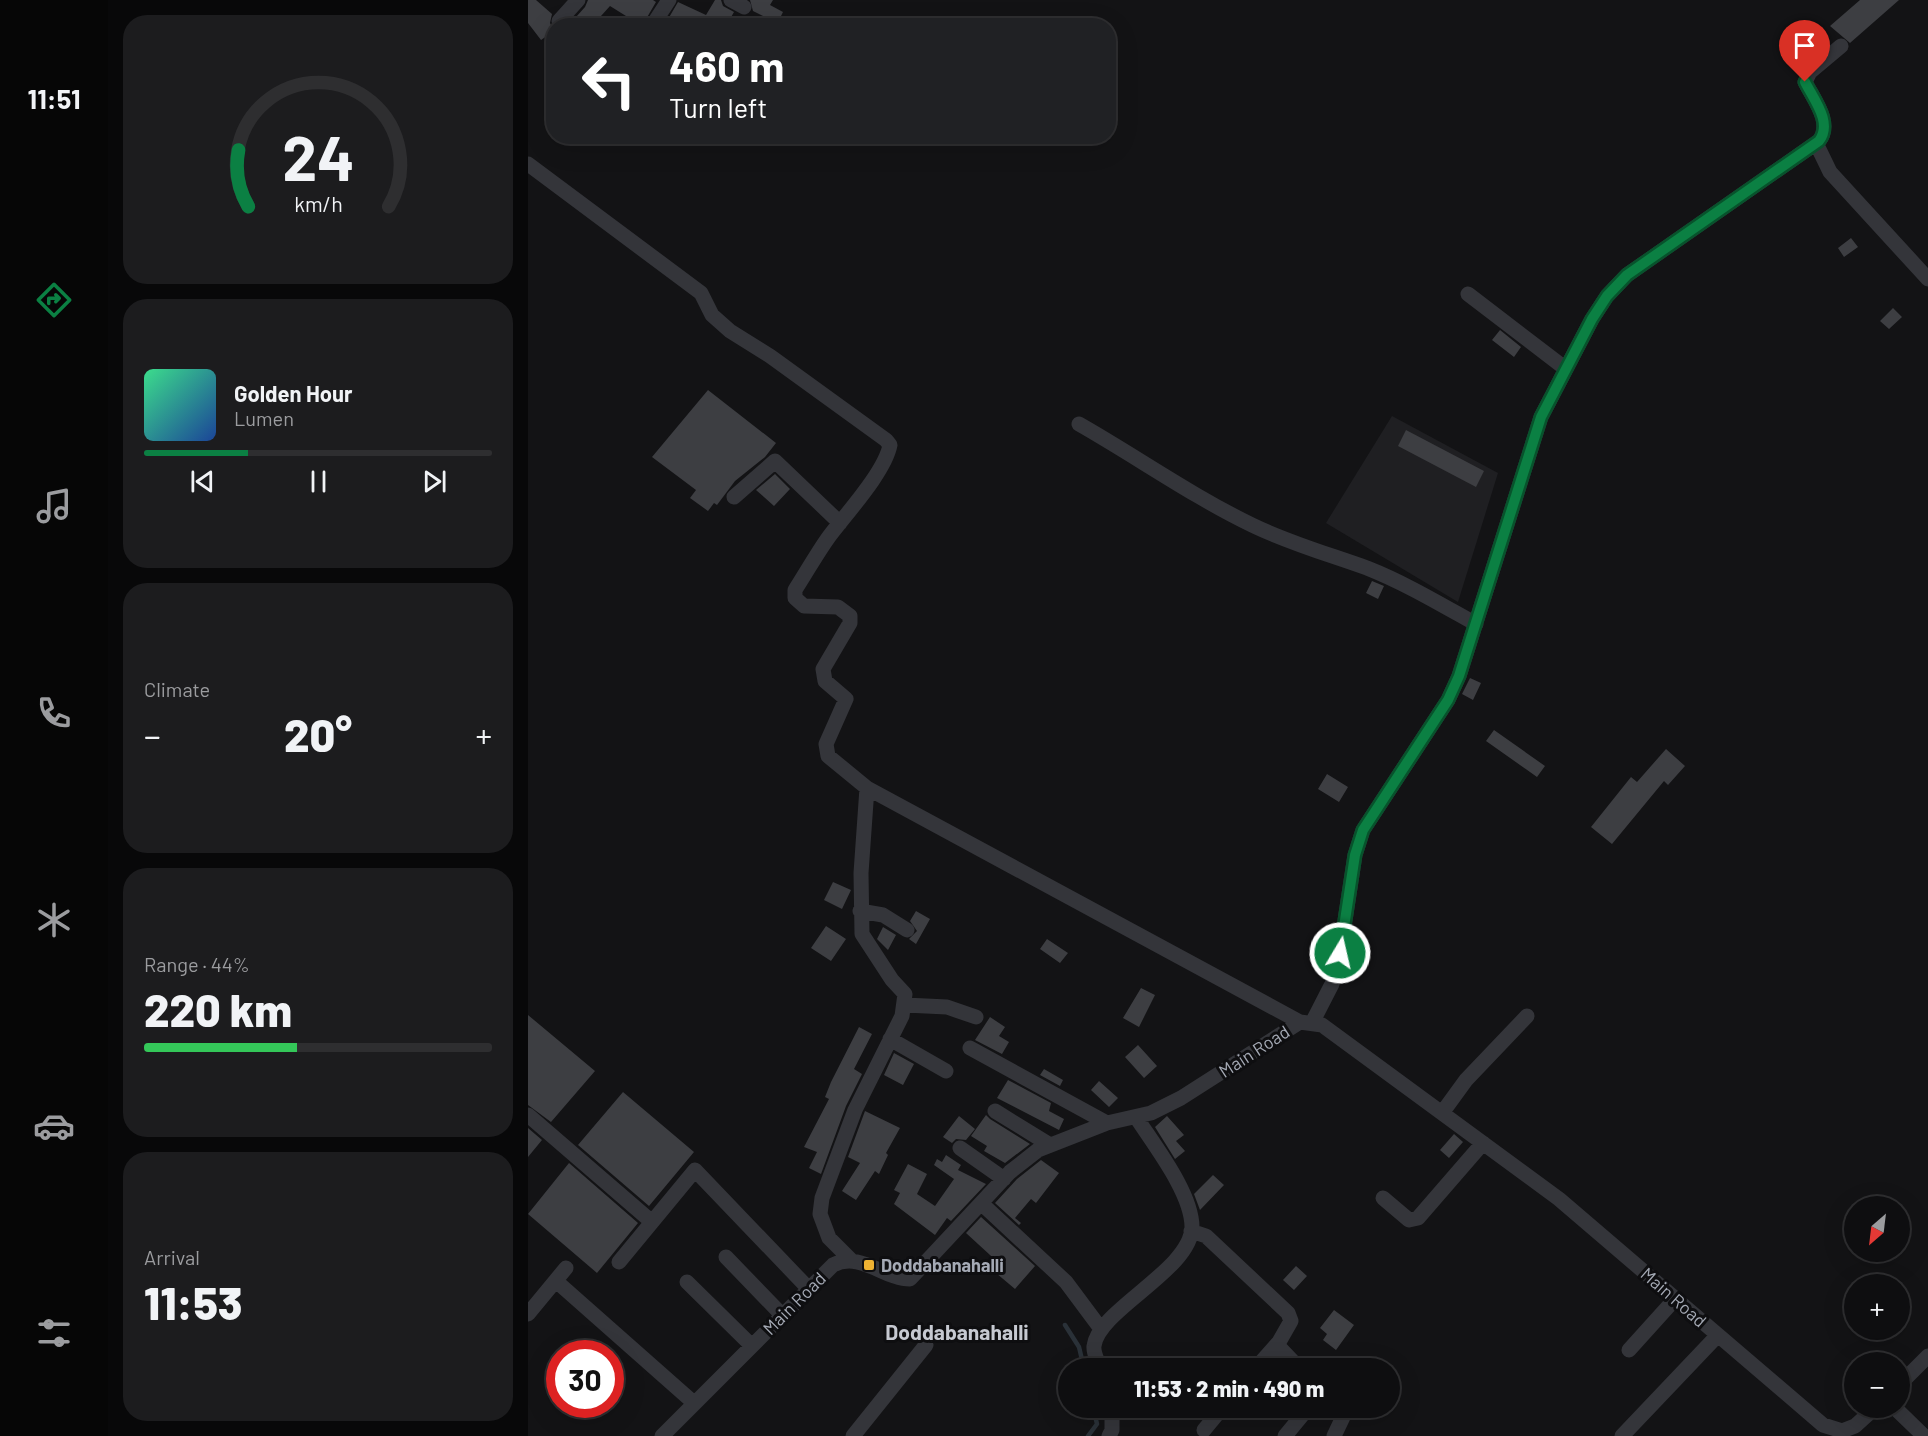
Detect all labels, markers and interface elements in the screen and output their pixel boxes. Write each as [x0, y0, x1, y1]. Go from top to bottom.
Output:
pin [1779, 20, 1830, 82]
icon: arrive [1788, 29, 1821, 62]
text: 460 m [669, 40, 784, 90]
icon: left [570, 42, 648, 120]
text: 11:51 [28, 82, 80, 114]
text: Turn left [669, 91, 767, 123]
text: 24 [282, 119, 354, 193]
text: km/h [294, 191, 342, 216]
icon: directions [33, 279, 75, 321]
text: Golden Hour [234, 380, 352, 406]
text: Lumen [234, 406, 294, 430]
icon: previous [186, 465, 219, 498]
icon: pause [302, 465, 335, 498]
icon: next [418, 465, 451, 498]
icon: music [33, 485, 75, 527]
text: Climate [144, 677, 210, 701]
icon: phone [33, 692, 75, 734]
text: 20° [284, 707, 352, 761]
text: − [144, 715, 161, 755]
text: + [476, 715, 492, 755]
icon: climate [33, 899, 75, 941]
position arrow [1308, 921, 1372, 985]
text: Range · 44% [144, 952, 250, 976]
text: 220 km [144, 982, 292, 1036]
street label: Main Road [1215, 1020, 1293, 1082]
icon: car [33, 1105, 75, 1147]
north arrow [1844, 1196, 1910, 1262]
map controls [1844, 1196, 1910, 1418]
text: Arrival [144, 1245, 200, 1269]
place label: Doddabanahalli [881, 1254, 1004, 1276]
marker: Doddabanahalli [862, 1258, 876, 1272]
street label: Main Road [1637, 1263, 1711, 1331]
street label: Main Road [758, 1267, 830, 1339]
button: + [1844, 1274, 1910, 1340]
text: 11:53 [144, 1275, 242, 1329]
icon: filters [33, 1312, 75, 1354]
district label: Doddabanahalli [885, 1319, 1029, 1344]
speed limit sign: 30 [546, 1340, 624, 1418]
button: − [1844, 1352, 1910, 1418]
text: 11:53 · 2 min · 490 m [1134, 1375, 1324, 1401]

